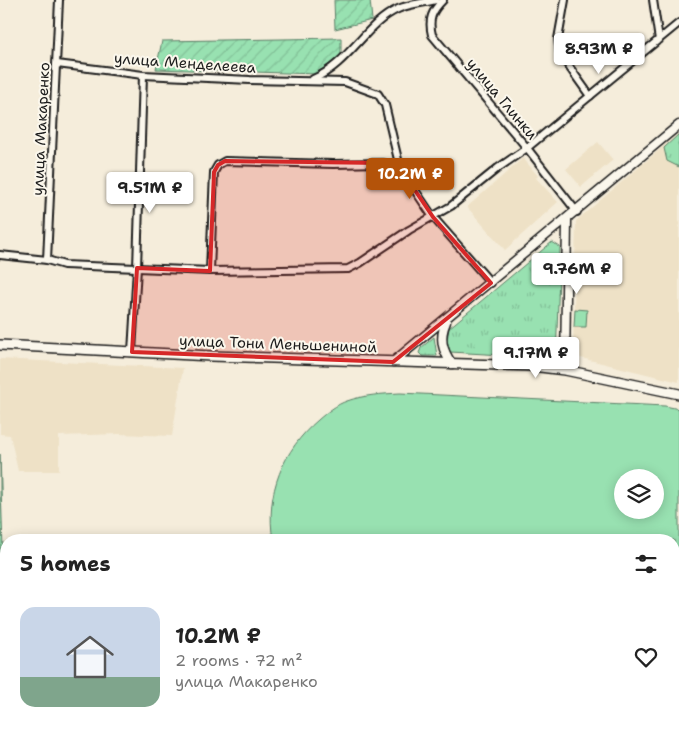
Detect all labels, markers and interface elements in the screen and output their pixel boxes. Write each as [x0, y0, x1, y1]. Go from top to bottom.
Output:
pin: 8.93M ₽ [553, 32, 645, 75]
text: 8.93M ₽ [565, 38, 633, 59]
street label: улица Менделеева [113, 48, 257, 78]
street label: улица Глинки [462, 54, 542, 144]
street label: улица Макаренко [28, 62, 54, 196]
pin: 10.2M ₽ [364, 158, 456, 200]
text: 10.2M ₽ [377, 163, 443, 184]
pin: 9.51M ₽ [104, 172, 196, 214]
text: 9.51M ₽ [117, 177, 183, 198]
pin: 9.76M ₽ [531, 252, 623, 295]
text: 9.76M ₽ [542, 258, 612, 279]
street label: улица Тони Меньшениной [179, 331, 377, 357]
pin: 9.17M ₽ [490, 336, 582, 379]
text: 9.17M ₽ [503, 342, 569, 363]
map controls [614, 469, 664, 519]
button: layers [614, 469, 664, 519]
text: 5 homes [20, 550, 111, 578]
icon: filters [632, 550, 660, 578]
text: 10.2M ₽ [175, 622, 261, 650]
icon: home [60, 627, 120, 687]
icon: heart [632, 643, 660, 671]
text: 2 rooms · 72 m² [175, 650, 303, 671]
text: улица Макаренко [175, 671, 318, 692]

